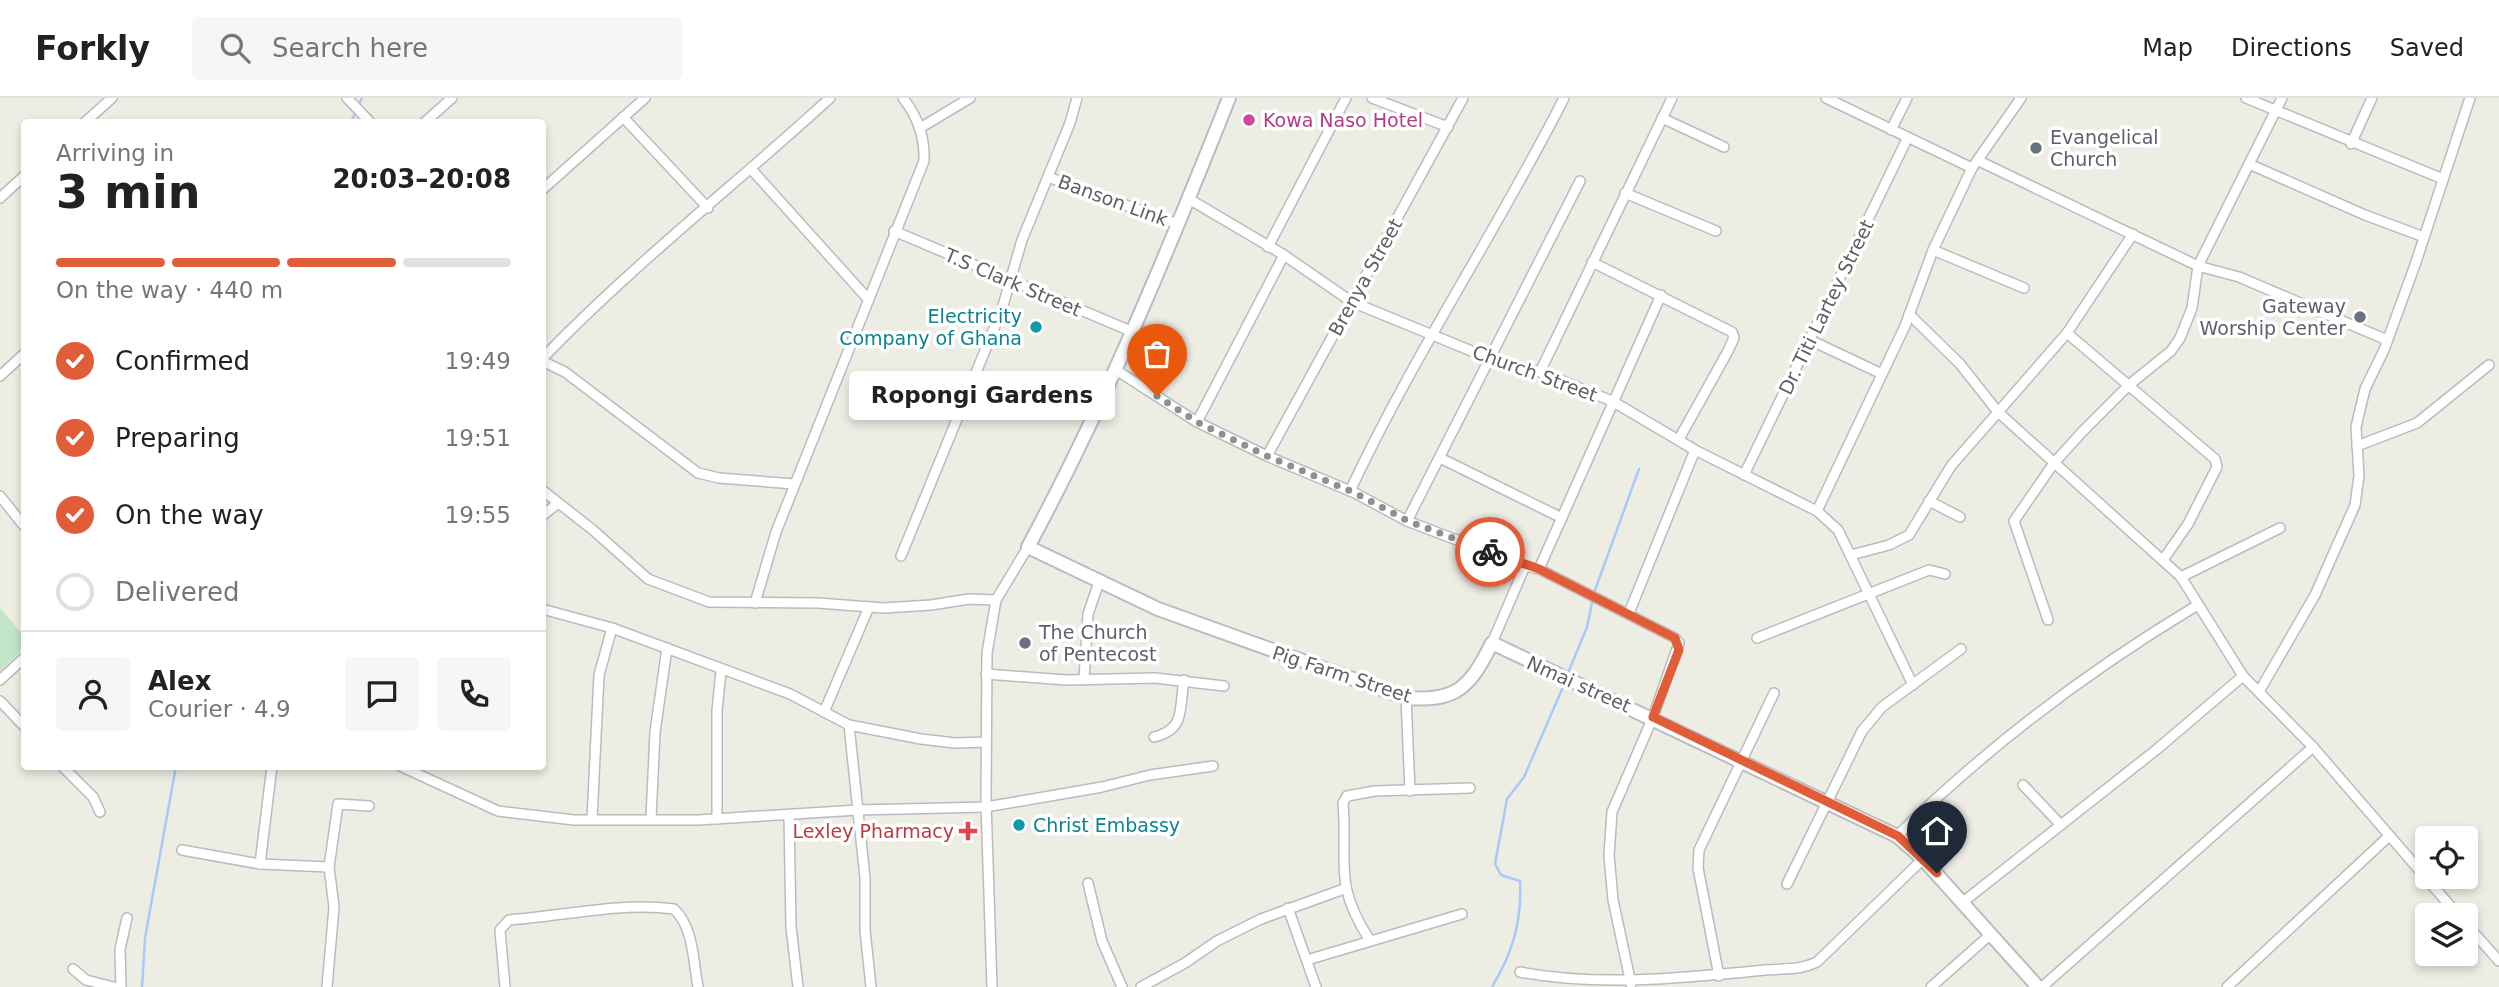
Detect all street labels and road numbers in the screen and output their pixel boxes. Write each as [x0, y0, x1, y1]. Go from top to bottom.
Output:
street label: Banson Link [1055, 170, 1171, 230]
street label: Brenya Street [1324, 214, 1406, 340]
street label: Dr. Titi Lartey Street [1774, 216, 1878, 398]
street label: T.S Clark Street [940, 243, 1085, 321]
street label: Church Street [1470, 340, 1600, 406]
street label: Pig Farm Street [1270, 641, 1414, 707]
street label: Nmai street [1524, 651, 1634, 717]

